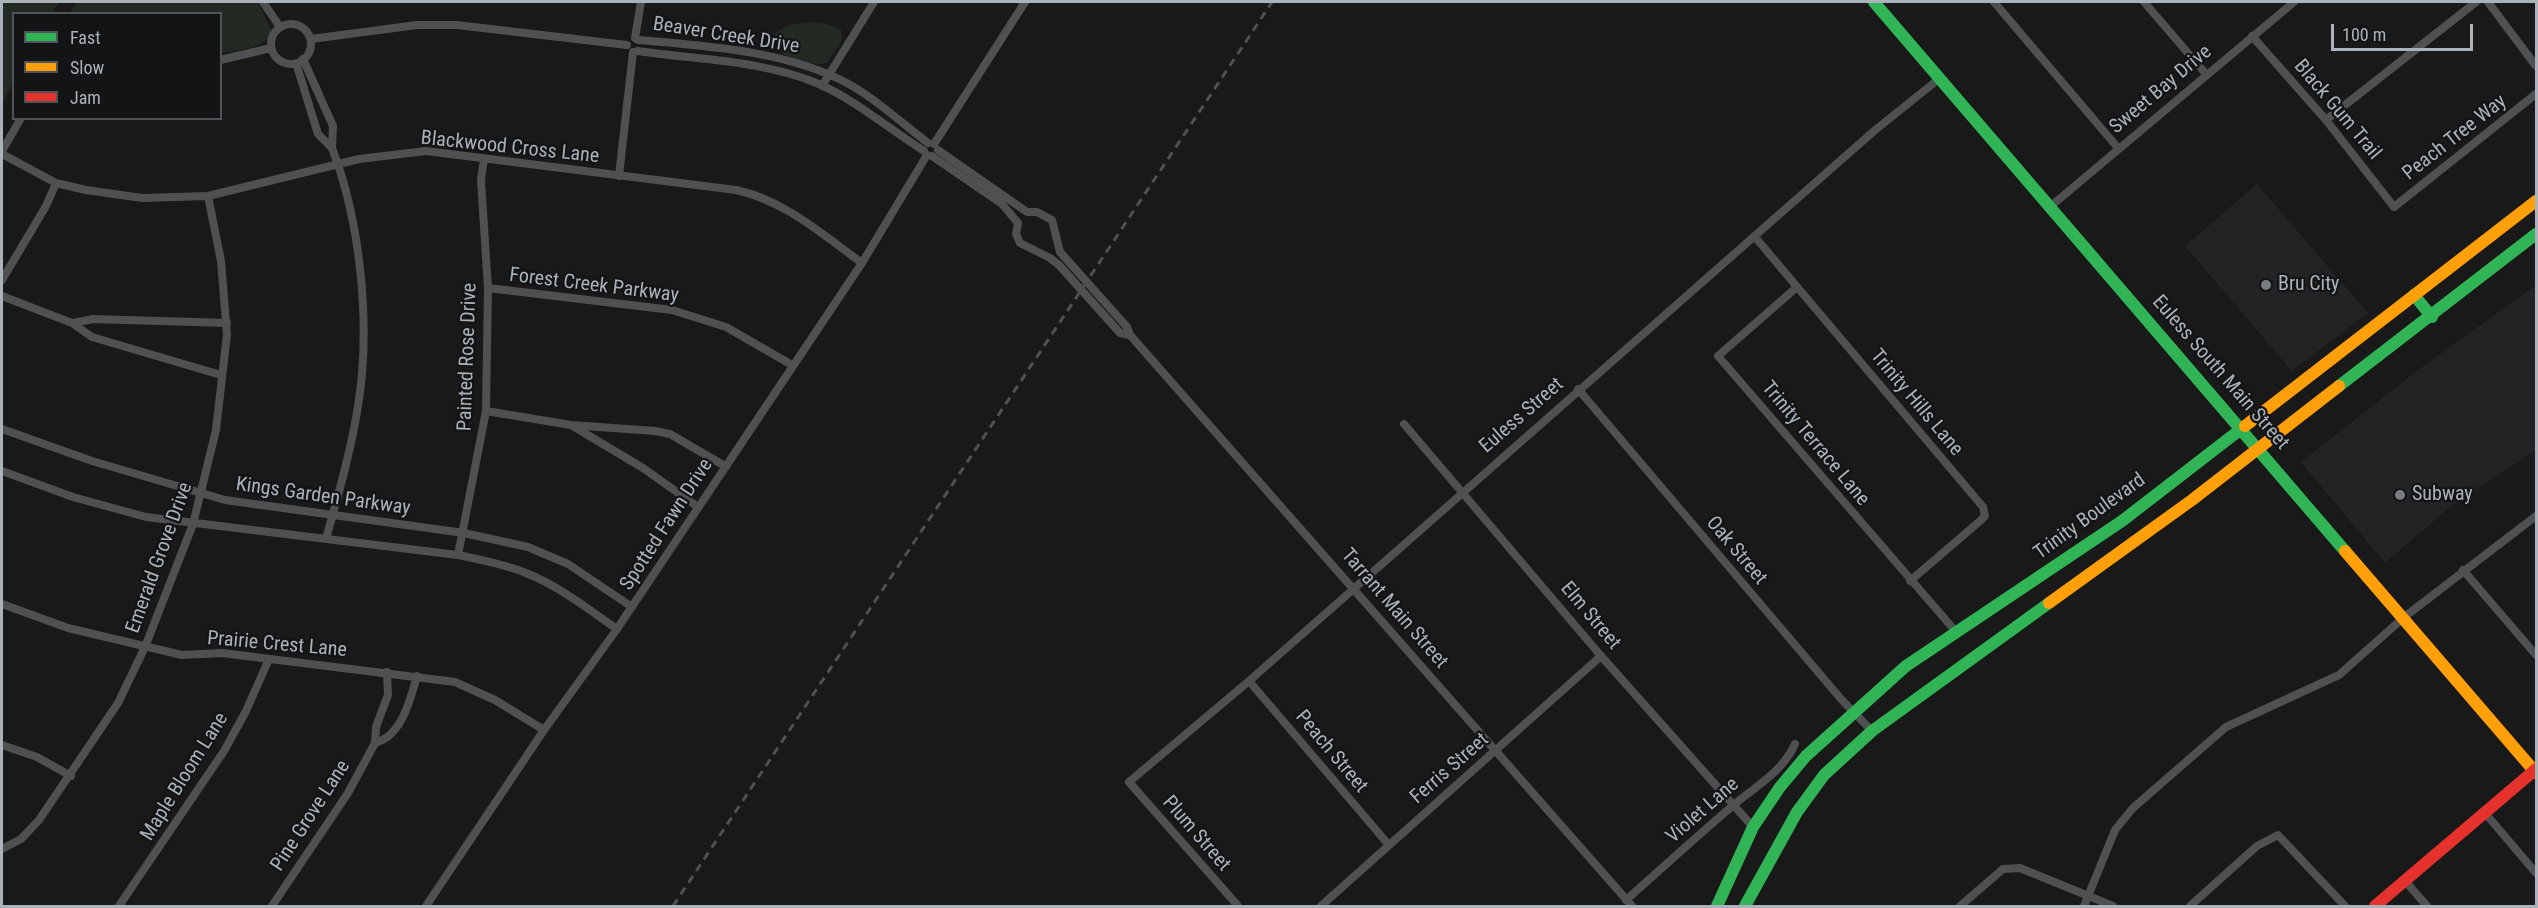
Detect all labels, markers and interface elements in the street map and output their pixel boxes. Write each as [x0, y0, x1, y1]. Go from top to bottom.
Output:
legend [12, 12, 222, 120]
scale bar [2334, 12, 2476, 50]
street label: Beaver Creek Drive [651, 13, 801, 59]
text: 100 m [2342, 24, 2386, 45]
text: Fast [70, 27, 101, 48]
street label: Sweet Bay Drive [2105, 40, 2217, 140]
street label: Black Gum Trail [2288, 55, 2386, 165]
text: Slow [70, 57, 104, 78]
text: Jam [70, 87, 101, 108]
street label: Peach Tree Way [2398, 90, 2512, 186]
street label: Blackwood Cross Lane [420, 127, 600, 169]
street label: Forest Creek Parkway [508, 264, 680, 308]
place label: Bru City [2278, 273, 2339, 297]
marker: Bru City [2259, 278, 2273, 292]
street label: Painted Rose Drive [453, 282, 483, 432]
street label: Euless South Main Street [2146, 291, 2294, 455]
street label: Trinity Hills Lane [1865, 345, 1967, 461]
street label: Euless Street [1475, 373, 1569, 459]
street label: Trinity Terrace Lane [1756, 377, 1874, 511]
street label: Spotted Fawn Drive [616, 455, 718, 595]
street label: Trinity Boulevard [2030, 469, 2150, 565]
street label: Kings Garden Parkway [234, 473, 412, 521]
street label: Emerald Grove Drive [122, 479, 198, 637]
place label: Subway [2412, 483, 2473, 507]
marker: Subway [2393, 488, 2407, 502]
street label: Oak Street [1700, 512, 1772, 590]
street label: Tarrant Main Street [1335, 544, 1453, 674]
street label: Elm Street [1555, 577, 1625, 655]
street label: Prairie Crest Lane [206, 627, 348, 663]
street label: Peach Street [1290, 706, 1372, 798]
street label: Maple Bloom Lane [136, 709, 234, 845]
street label: Ferris Street [1406, 728, 1494, 810]
street label: Pine Grove Lane [266, 756, 356, 876]
street label: Violet Lane [1662, 773, 1744, 849]
street label: Plum Street [1157, 791, 1235, 877]

